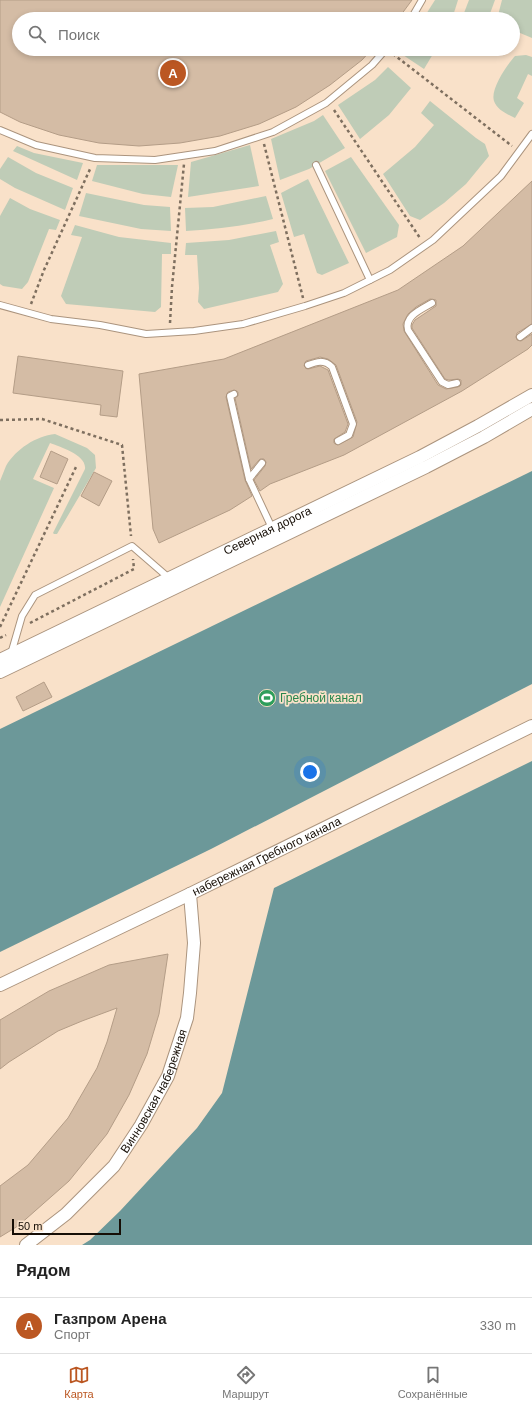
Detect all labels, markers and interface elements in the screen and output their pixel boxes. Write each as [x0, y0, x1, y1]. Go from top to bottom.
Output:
search box [12, 12, 520, 56]
icon: search [26, 23, 48, 45]
text: Поиск [58, 26, 100, 43]
pin: A [160, 58, 186, 88]
street label: Северная дорога [221, 503, 314, 558]
sports icon: Гребной канал [257, 688, 277, 708]
place label: Гребной канал [280, 691, 362, 705]
your location [300, 762, 320, 782]
street label: набережная Гребного канала [190, 814, 343, 899]
street label: Винновская набережная [118, 1027, 190, 1156]
scale bar [12, 1217, 121, 1236]
text: 50 m [18, 1220, 42, 1232]
text: Рядом [16, 1261, 71, 1280]
text: Газпром Арена [54, 1310, 166, 1327]
text: A [24, 1318, 34, 1333]
text: 330 m [480, 1318, 516, 1333]
text: Спорт [54, 1327, 91, 1342]
tab: Карта [64, 1364, 94, 1400]
tab: Маршрут [222, 1364, 269, 1400]
tab: Сохранённые [398, 1364, 468, 1400]

